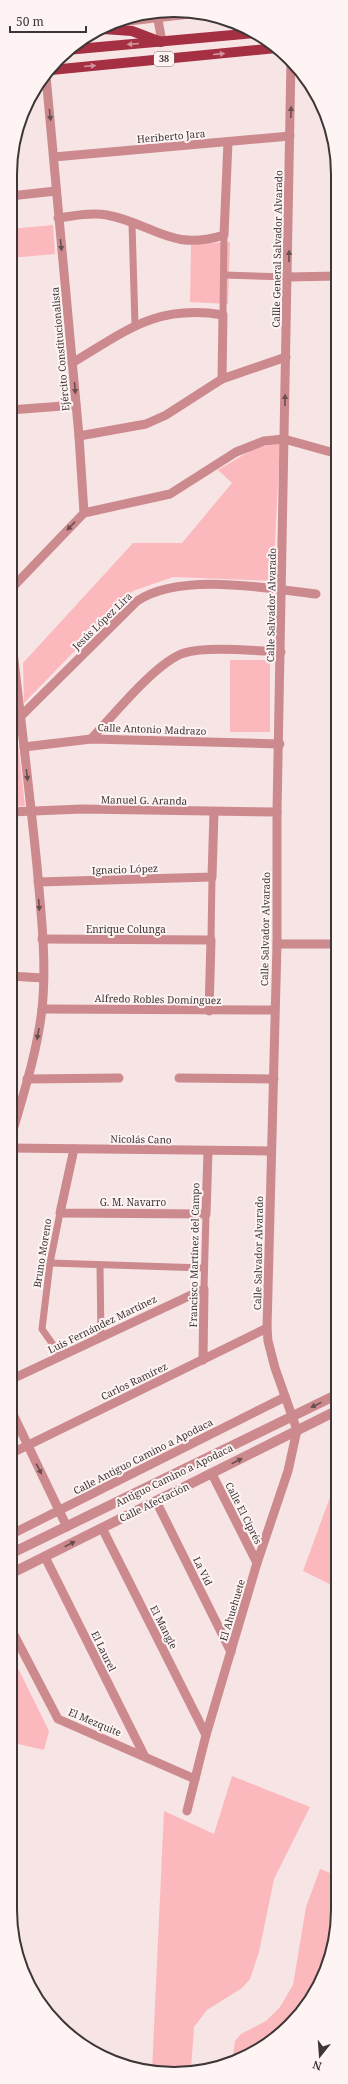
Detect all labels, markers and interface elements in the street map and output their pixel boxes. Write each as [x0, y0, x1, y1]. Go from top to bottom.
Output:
scale bar [10, 8, 86, 34]
text: 50 m [16, 13, 44, 30]
one-way arrow [127, 41, 139, 48]
one-way arrow [213, 51, 226, 57]
road number: 38 [154, 52, 174, 66]
one-way arrow [84, 63, 96, 70]
one-way arrow [288, 105, 294, 118]
one-way arrow [47, 109, 53, 121]
street label: Heriberto Jara [136, 126, 206, 146]
street label: Callle General Salvador Alvarado [269, 170, 285, 328]
one-way arrow [58, 239, 64, 251]
one-way arrow [286, 249, 292, 262]
street label: Ejército Constitucionalista [48, 286, 72, 412]
one-way arrow [71, 382, 78, 394]
one-way arrow [282, 393, 288, 406]
one-way arrow [66, 521, 76, 531]
street label: Calle Salvador Alvarado [263, 547, 279, 662]
street label: Jesús López Lira [68, 589, 135, 654]
street label: Calle Antonio Madrazo [97, 720, 207, 738]
one-way arrow [24, 769, 30, 781]
street label: Manuel G. Aranda [101, 792, 188, 808]
street label: Ignacio López [92, 861, 158, 877]
street label: Calle Salvador Alvarado [257, 871, 273, 986]
one-way arrow [36, 899, 43, 911]
street label: Enrique Colunga [86, 922, 166, 936]
street label: Alfredo Robles Domínguez [94, 991, 222, 1007]
one-way arrow [34, 1028, 40, 1040]
street label: Nicolás Cano [110, 1131, 172, 1147]
street label: Francisco Martínez del Campo [186, 1182, 202, 1327]
street label: G. M. Navarro [100, 1195, 167, 1209]
street label: Calle Salvador Alvarado [250, 1195, 266, 1310]
street label: Bruno Moreno [30, 1217, 54, 1289]
street label: Luis Fernández Martínez [45, 1292, 159, 1356]
street label: Carlos Ramírez [98, 1359, 170, 1403]
one-way arrow [310, 1402, 321, 1408]
street label: Calle Antiguo Camino a Apodaca [71, 1415, 215, 1497]
street label: Antiguo Camino a Apodaca [113, 1441, 235, 1509]
one-way arrow [231, 1458, 243, 1465]
one-way arrow [35, 1463, 42, 1475]
street label: Calle Afectación [117, 1479, 192, 1525]
street label: Calle El Ciprés [222, 1480, 266, 1547]
one-way arrow [64, 1541, 76, 1547]
street label: La Vid [190, 1554, 216, 1588]
street label: El Ahuehuete [216, 1577, 248, 1643]
street label: El Mangle [147, 1603, 181, 1651]
street label: El Laurel [88, 1628, 120, 1674]
street label: El Mezquite [66, 1705, 124, 1739]
north arrow [300, 2036, 340, 2076]
text: N [310, 2058, 323, 2074]

